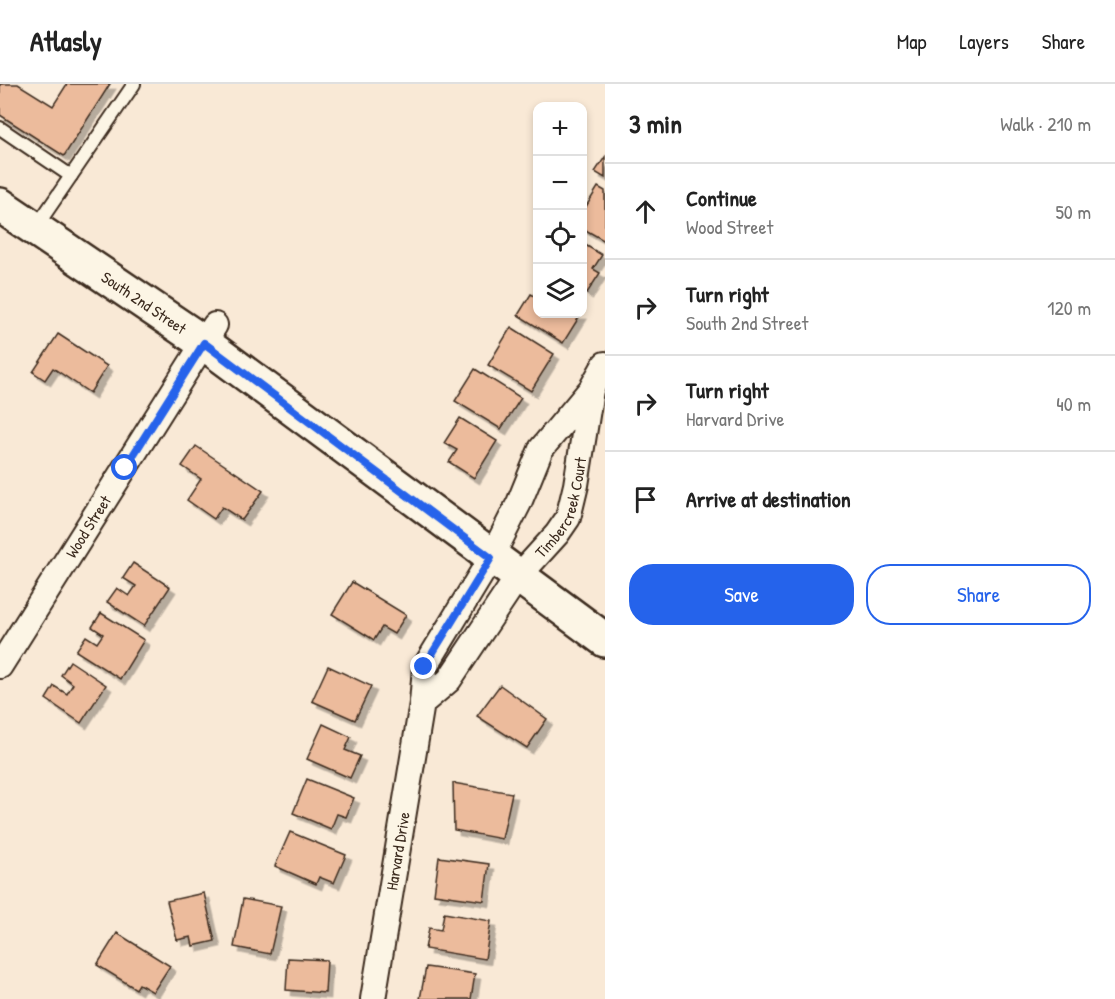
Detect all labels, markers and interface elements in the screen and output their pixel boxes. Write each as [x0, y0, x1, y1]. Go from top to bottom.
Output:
text: Atlasly [30, 22, 102, 60]
text: Map [897, 27, 926, 56]
text: Layers [959, 27, 1009, 56]
text: Share [1042, 27, 1085, 56]
map controls [533, 102, 587, 318]
button: + [533, 102, 587, 156]
text: 3 min [629, 106, 682, 141]
text: Walk · 210 m [1000, 110, 1091, 137]
button: − [533, 156, 587, 210]
text: Continue [686, 183, 757, 213]
icon: ahead [629, 195, 662, 228]
text: 50 m [1055, 198, 1091, 225]
button: locate [533, 210, 587, 264]
text: Wood Street [686, 213, 773, 240]
button: layers [533, 264, 587, 318]
street label: South 2nd Street [97, 266, 191, 339]
text: Turn right [686, 279, 769, 309]
icon: right [629, 291, 662, 324]
text: 120 m [1047, 294, 1091, 321]
text: South 2nd Street [686, 309, 808, 336]
text: Turn right [686, 375, 769, 405]
icon: right [629, 387, 662, 420]
text: 40 m [1056, 390, 1091, 417]
text: Harvard Drive [686, 405, 784, 432]
route start [111, 454, 137, 480]
street label: Timbercreek Court [530, 455, 591, 562]
icon: arrive [629, 483, 662, 516]
text: Arrive at destination [686, 484, 851, 514]
street label: Wood Street [60, 491, 116, 562]
button: Save [629, 564, 854, 625]
button: Share [866, 564, 1091, 625]
route end [410, 653, 436, 679]
street label: Harvard Drive [380, 810, 415, 892]

